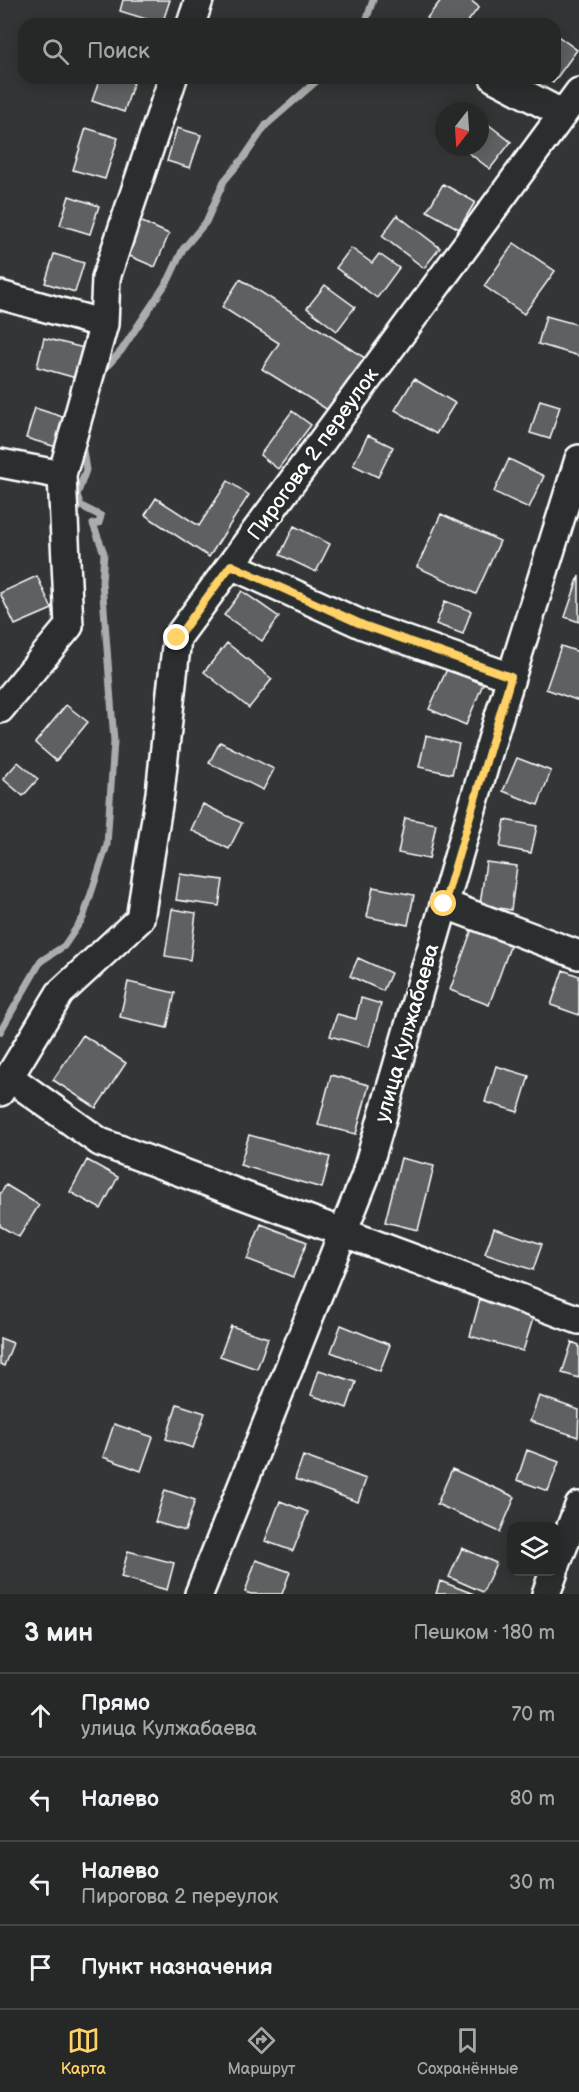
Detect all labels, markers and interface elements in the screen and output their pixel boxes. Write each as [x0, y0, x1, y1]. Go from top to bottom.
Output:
search box [18, 18, 561, 84]
icon: search [39, 35, 72, 68]
text: Поиск [87, 38, 150, 65]
north arrow [435, 102, 489, 156]
street label: Пирогова 2 переулок [242, 363, 384, 545]
route end [163, 624, 189, 650]
route start [430, 890, 456, 916]
street label: улица Кулжабаева [370, 940, 445, 1125]
map controls [507, 1522, 561, 1576]
button: layers [507, 1522, 561, 1576]
text: 3 мин [24, 1618, 93, 1649]
text: Пешком · 180 m [413, 1621, 555, 1645]
text: Прямо [81, 1690, 150, 1717]
icon: ahead [24, 1699, 57, 1732]
text: 70 m [511, 1703, 555, 1727]
text: улица Кулжабаева [81, 1717, 257, 1741]
icon: left [24, 1783, 57, 1816]
text: Налево [81, 1786, 159, 1813]
text: 80 m [510, 1787, 555, 1811]
text: Налево [81, 1858, 159, 1885]
icon: left [24, 1867, 57, 1900]
text: 30 m [509, 1871, 555, 1895]
text: Пирогова 2 переулок [81, 1885, 278, 1909]
icon: arrive [24, 1951, 57, 1984]
text: Пункт назначения [81, 1954, 273, 1981]
tab: Карта [61, 2024, 106, 2079]
tab: Маршрут [227, 2024, 296, 2079]
tab: Сохранённые [417, 2024, 518, 2079]

